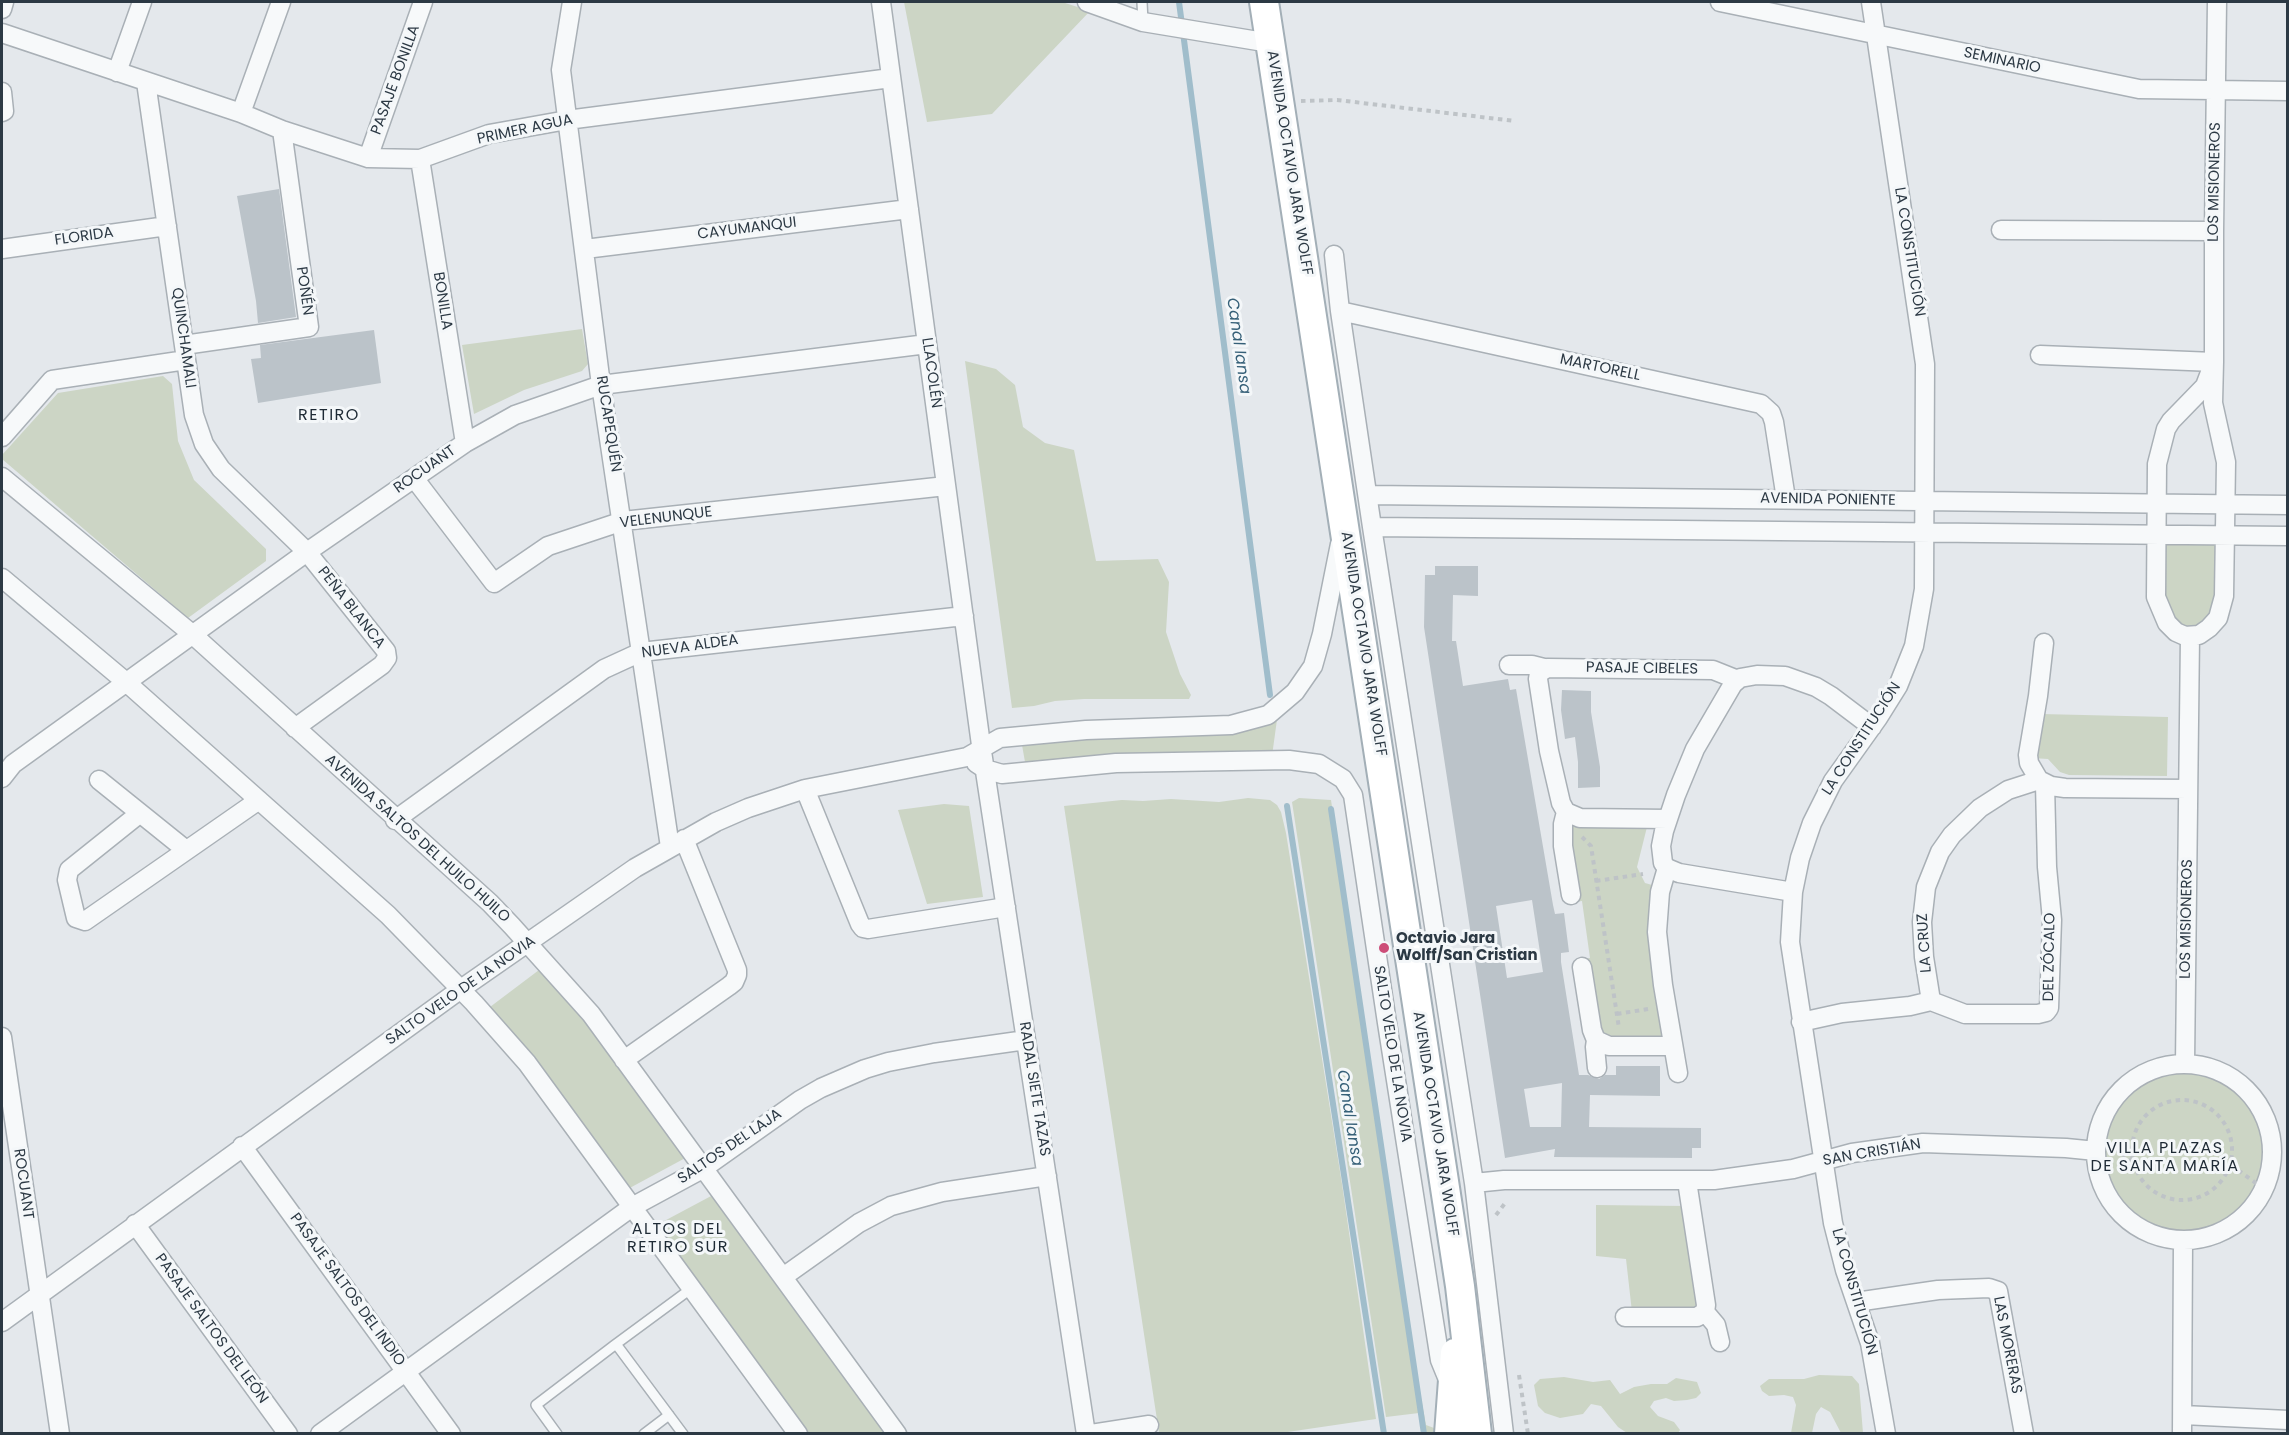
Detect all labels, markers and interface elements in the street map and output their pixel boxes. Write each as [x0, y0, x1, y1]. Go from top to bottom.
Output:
street label: PASAJE BONILLA [368, 23, 424, 137]
street label: SEMINARIO [1962, 44, 2042, 78]
street label: AVENIDA OCTAVIO JARA WOLFF [1262, 49, 1316, 277]
street label: PRIMER AGUA [476, 111, 574, 149]
street label: LOS MISIONEROS [2205, 122, 2225, 242]
street label: LA CONSTITUCIÓN [1890, 186, 1928, 318]
street label: CAYUMANQUI [696, 214, 798, 244]
street label: FLORIDA [53, 224, 115, 250]
street label: POÑÉN [292, 265, 316, 317]
street label: BONILLA [429, 271, 455, 331]
street label: QUINCHAMALI [167, 287, 199, 389]
water label: Canal Iansa [1222, 297, 1254, 395]
street label: LLACOLÉN [917, 337, 945, 409]
street label: MARTORELL [1558, 351, 1642, 385]
street label: RUCAPEQUÉN [591, 374, 625, 474]
district label: RETIRO [298, 406, 360, 426]
street label: ROCUANT [391, 442, 459, 498]
street label: AVENIDA PONIENTE [1760, 490, 1896, 510]
street label: VELENUNQUE [619, 503, 713, 533]
street label: AVENIDA OCTAVIO JARA WOLFF [1336, 530, 1390, 758]
street label: PEÑA BLANCA [313, 563, 389, 653]
street label: NUEVA ALDEA [640, 631, 740, 663]
street label: PASAJE CIBELES [1586, 659, 1698, 679]
street label: LA CONSTITUCIÓN [1819, 679, 1905, 799]
street label: AVENIDA SALTOS DEL HUILO HUILO [321, 751, 513, 927]
street label: LOS MISIONEROS [2177, 859, 2197, 979]
street label: LA CRUZ [1914, 913, 1936, 973]
street label: DEL ZÓCALO [2040, 913, 2060, 1001]
place label: Octavio Jara Wolff/San Cristian [1396, 930, 1538, 965]
street label: SALTO VELO DE LA NOVIA [383, 932, 539, 1050]
marker: Octavio Jara Wolff/San Cristian [1377, 941, 1391, 955]
street label: SALTO VELO DE LA NOVIA [1369, 964, 1415, 1144]
street label: AVENIDA OCTAVIO JARA WOLFF [1408, 1010, 1462, 1238]
street label: RADAL SIETE TAZAS [1014, 1021, 1054, 1157]
water label: Canal Iansa [1332, 1069, 1366, 1167]
street label: SALTOS DEL LAJA [675, 1106, 785, 1188]
street label: SAN CRISTIÁN [1822, 1136, 1922, 1170]
district label: VILLA PLAZAS DE SANTA MARÍA [2091, 1139, 2239, 1177]
street label: ROCUANT [9, 1147, 37, 1221]
street label: PASAJE SALTOS DEL INDIO [285, 1210, 409, 1370]
district label: ALTOS DEL RETIRO SUR [627, 1220, 729, 1258]
street label: LA CONSTITUCIÓN [1827, 1227, 1881, 1357]
street label: PASAJE SALTOS DEL LEÓN [151, 1251, 271, 1407]
street label: LAS MORERAS [1989, 1295, 2025, 1395]

